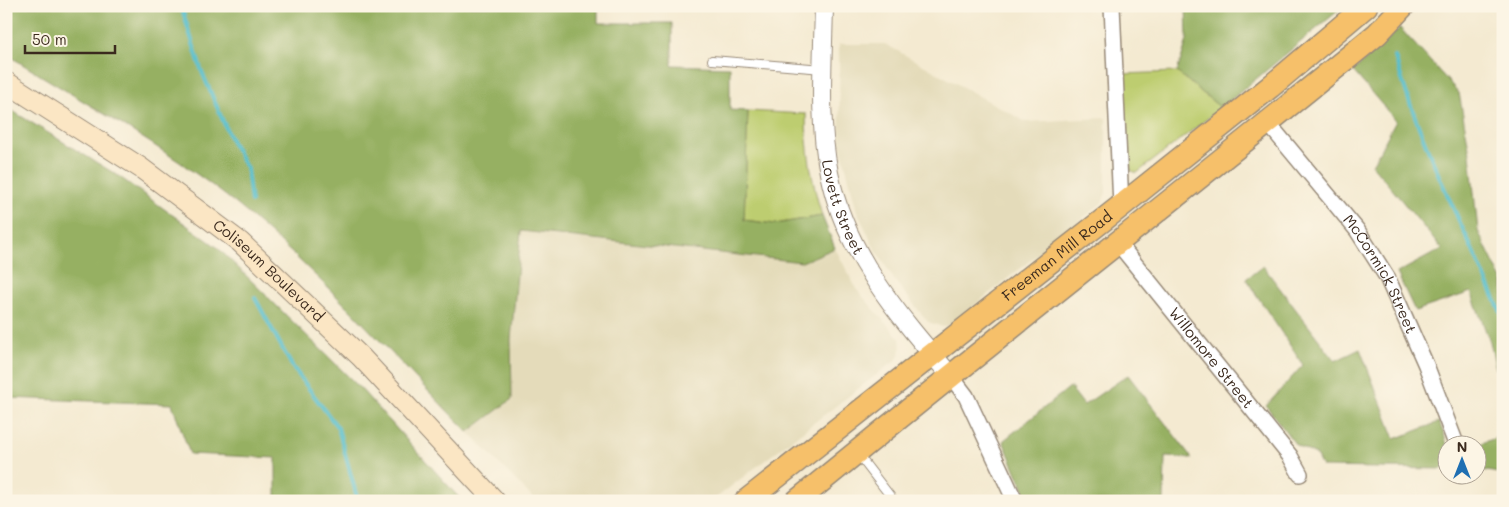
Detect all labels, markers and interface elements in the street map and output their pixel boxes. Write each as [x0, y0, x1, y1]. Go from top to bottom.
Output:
scale bar [25, 22, 115, 54]
text: 50 m [32, 29, 67, 49]
street label: Lovett Street [818, 158, 869, 258]
street label: Freeman Mill Road [997, 206, 1116, 305]
street label: McCormick Street [1339, 210, 1422, 336]
street label: Coliseum Boulevard [209, 214, 329, 326]
street label: Willomore Street [1165, 303, 1259, 412]
north arrow [1436, 434, 1486, 484]
text: N [1457, 437, 1467, 456]

